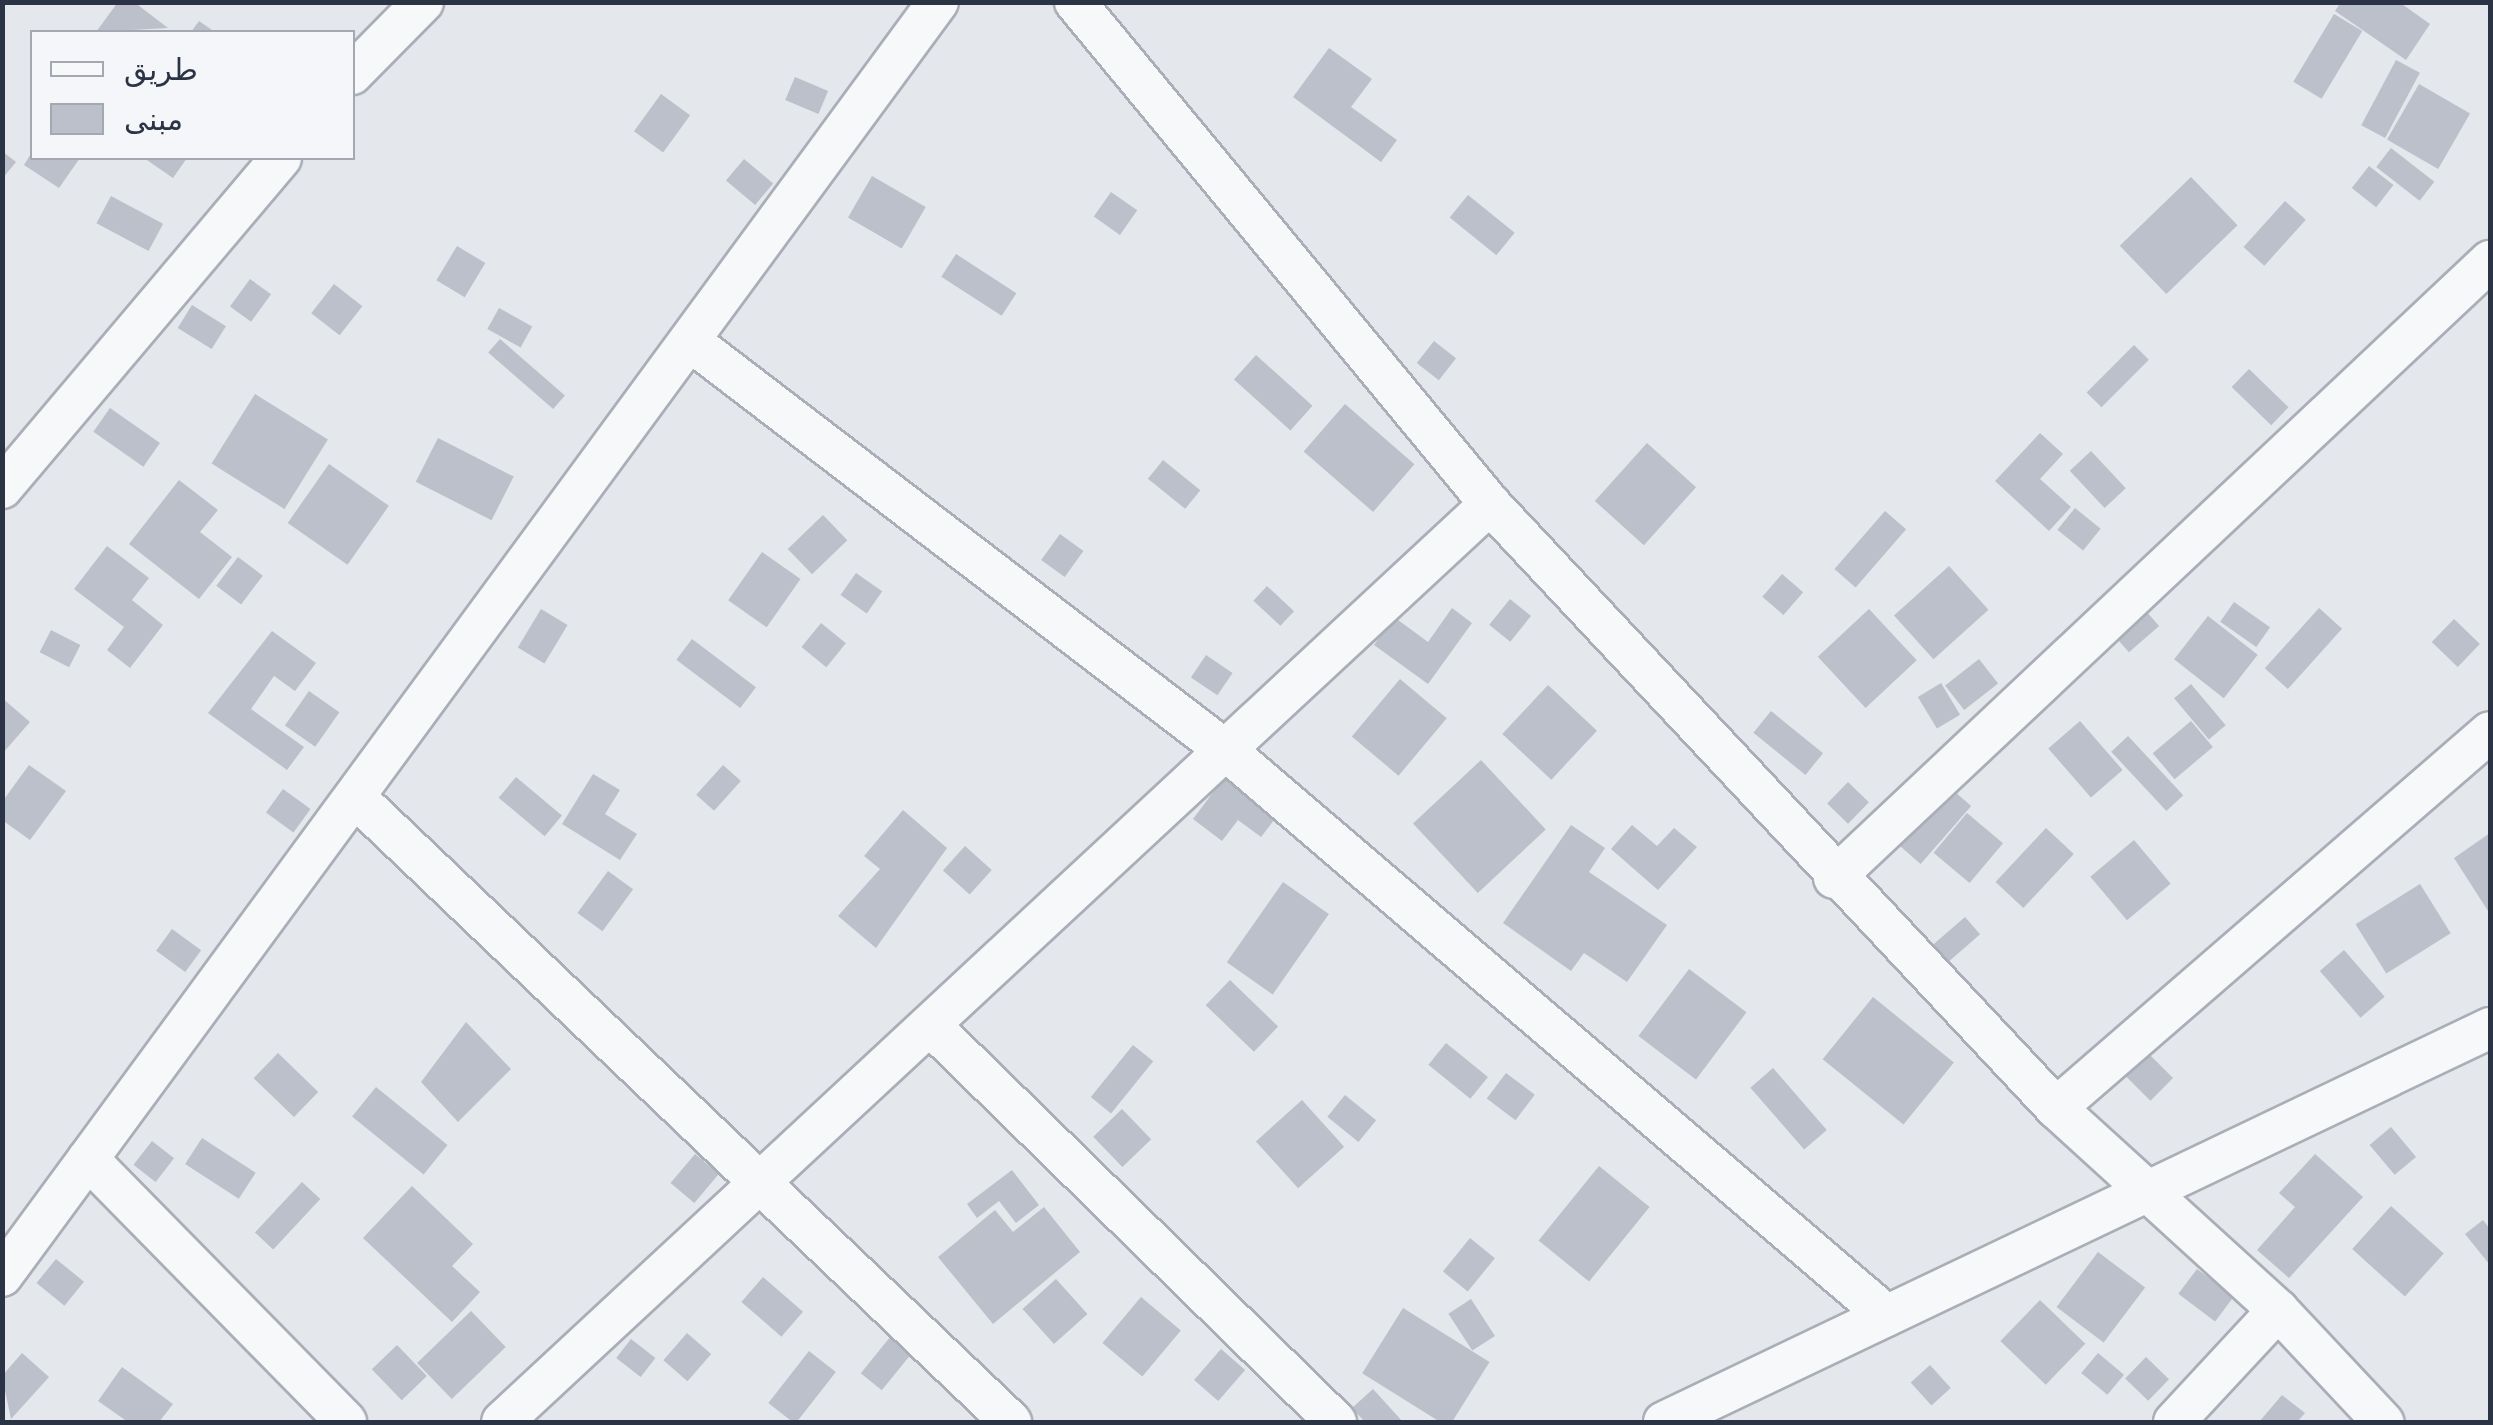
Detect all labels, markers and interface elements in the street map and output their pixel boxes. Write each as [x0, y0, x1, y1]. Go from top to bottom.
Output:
legend [30, 30, 355, 160]
text: طريق [124, 52, 198, 87]
text: مبنى [124, 102, 183, 137]

